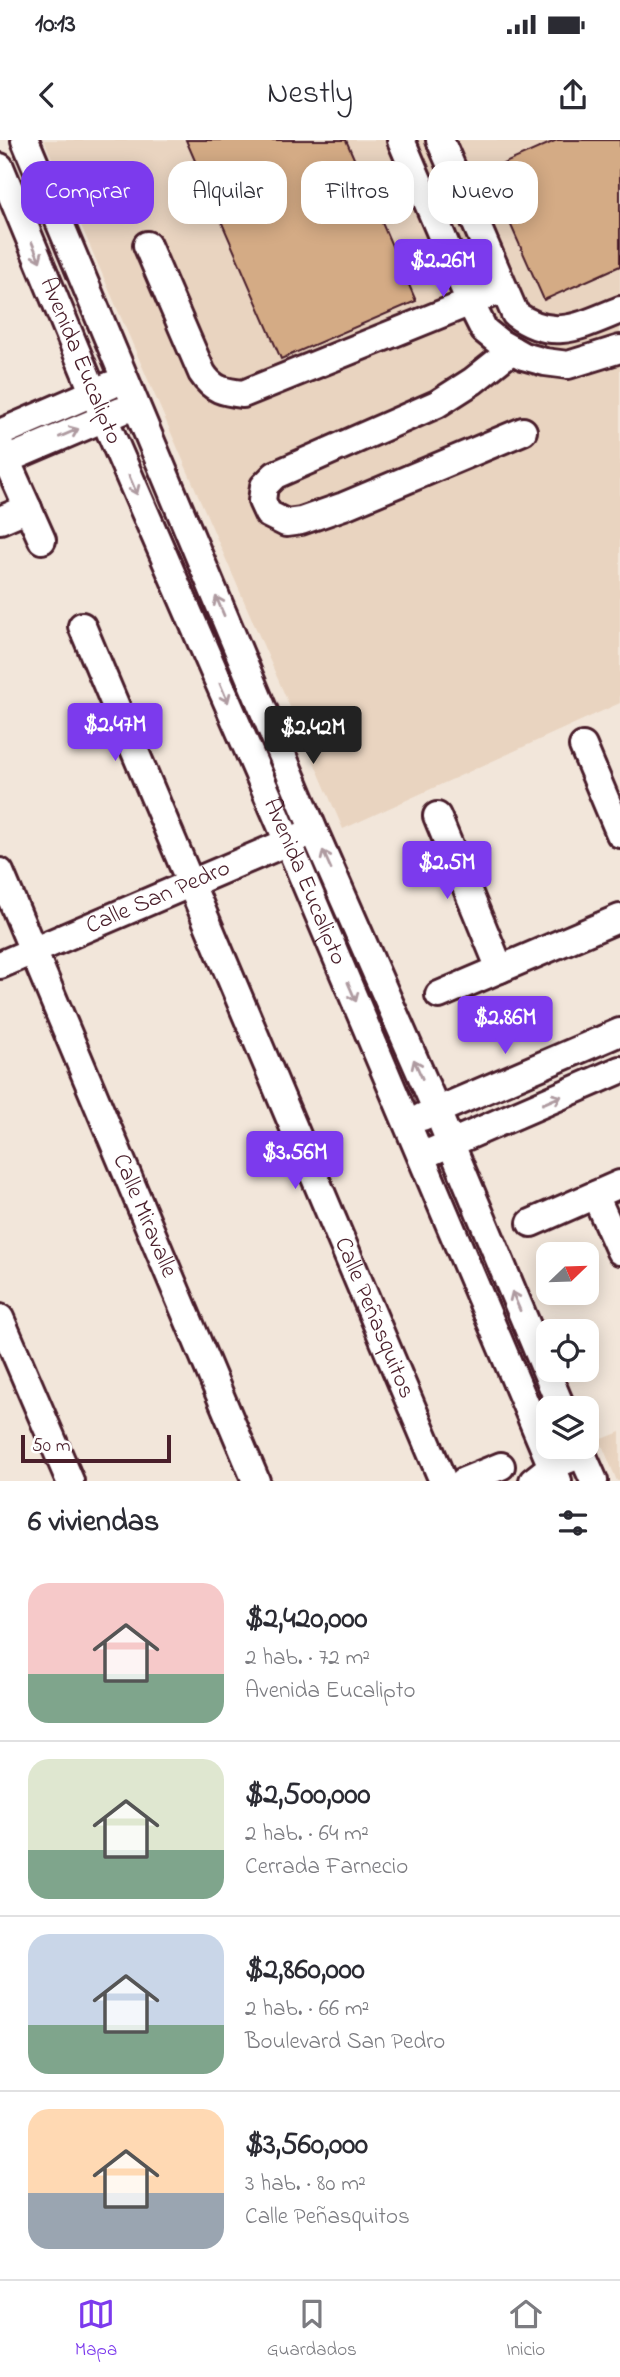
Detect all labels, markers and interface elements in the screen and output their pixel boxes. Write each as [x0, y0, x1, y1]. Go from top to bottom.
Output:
text: 10:13 [35, 6, 76, 44]
text: Nestly [267, 71, 353, 118]
icon: back [28, 76, 66, 114]
icon: share [554, 76, 592, 114]
chip: Comprar [21, 161, 154, 224]
chip: Alquilar [168, 161, 287, 224]
chip: Filtros [301, 161, 414, 224]
chip: Nuevo [428, 161, 538, 224]
pin: $2.26M [386, 240, 500, 299]
one-way arrow [30, 241, 43, 262]
text: $2.26M [410, 245, 476, 278]
street label: Avenida Eucalipto [30, 272, 131, 450]
one-way arrow [58, 426, 79, 439]
one-way arrow [127, 473, 140, 495]
one-way arrow [212, 595, 225, 617]
one-way arrow [218, 682, 231, 703]
pin: $2.47M [58, 704, 172, 763]
pin: $2.42M [256, 706, 370, 766]
text: $2.47M [84, 709, 146, 742]
text: $2.42M [281, 712, 345, 745]
street label: Avenida Eucalipto [254, 793, 356, 971]
pin: $2.5M [398, 842, 496, 901]
text: $2.5M [418, 847, 476, 880]
one-way arrow [320, 850, 333, 871]
street label: Calle San Pedro [81, 851, 236, 944]
one-way arrow [346, 981, 359, 1003]
pin: $2.86M [448, 996, 562, 1056]
text: $2.86M [474, 1002, 536, 1035]
one-way arrow [411, 1059, 424, 1080]
one-way arrow [541, 1093, 562, 1106]
pin: $3.56M [238, 1132, 352, 1191]
text: $3.56M [262, 1137, 328, 1170]
street label: Calle Miravalle [103, 1148, 186, 1283]
street label: Calle Peñasquitos [325, 1232, 424, 1404]
north arrow [536, 1242, 598, 1306]
map controls [536, 1242, 599, 1459]
one-way arrow [509, 1291, 522, 1312]
button: locate [536, 1319, 599, 1382]
button: layers [536, 1396, 599, 1459]
scale bar [21, 1432, 172, 1464]
text: 50 m [32, 1433, 71, 1460]
text: 6 viviendas [28, 1501, 159, 1545]
icon: filters [554, 1504, 592, 1542]
text: $2,420,000 [245, 1598, 368, 1642]
icon: home [84, 1611, 168, 1695]
text: 2 hab. · 72 m² [245, 1642, 370, 1675]
text: Avenida Eucalipto [245, 1675, 415, 1708]
text: $2,500,000 [245, 1774, 370, 1818]
icon: home [84, 1787, 168, 1871]
text: 2 hab. · 64 m² [245, 1818, 369, 1851]
text: Cerrada Farnecio [245, 1851, 408, 1884]
text: $2,860,000 [245, 1949, 365, 1993]
icon: home [84, 1962, 168, 2046]
text: 2 hab. · 66 m² [245, 1993, 369, 2026]
text: Boulevard San Pedro [245, 2026, 445, 2059]
text: $3,560,000 [245, 2124, 368, 2168]
icon: home [84, 2137, 168, 2221]
text: 3 hab. · 80 m² [245, 2168, 366, 2201]
text: Calle Peñasquitos [245, 2201, 410, 2234]
tab: Mapa [75, 2295, 117, 2364]
tab: Guardados [267, 2295, 357, 2364]
tab: Inicio [506, 2295, 545, 2364]

